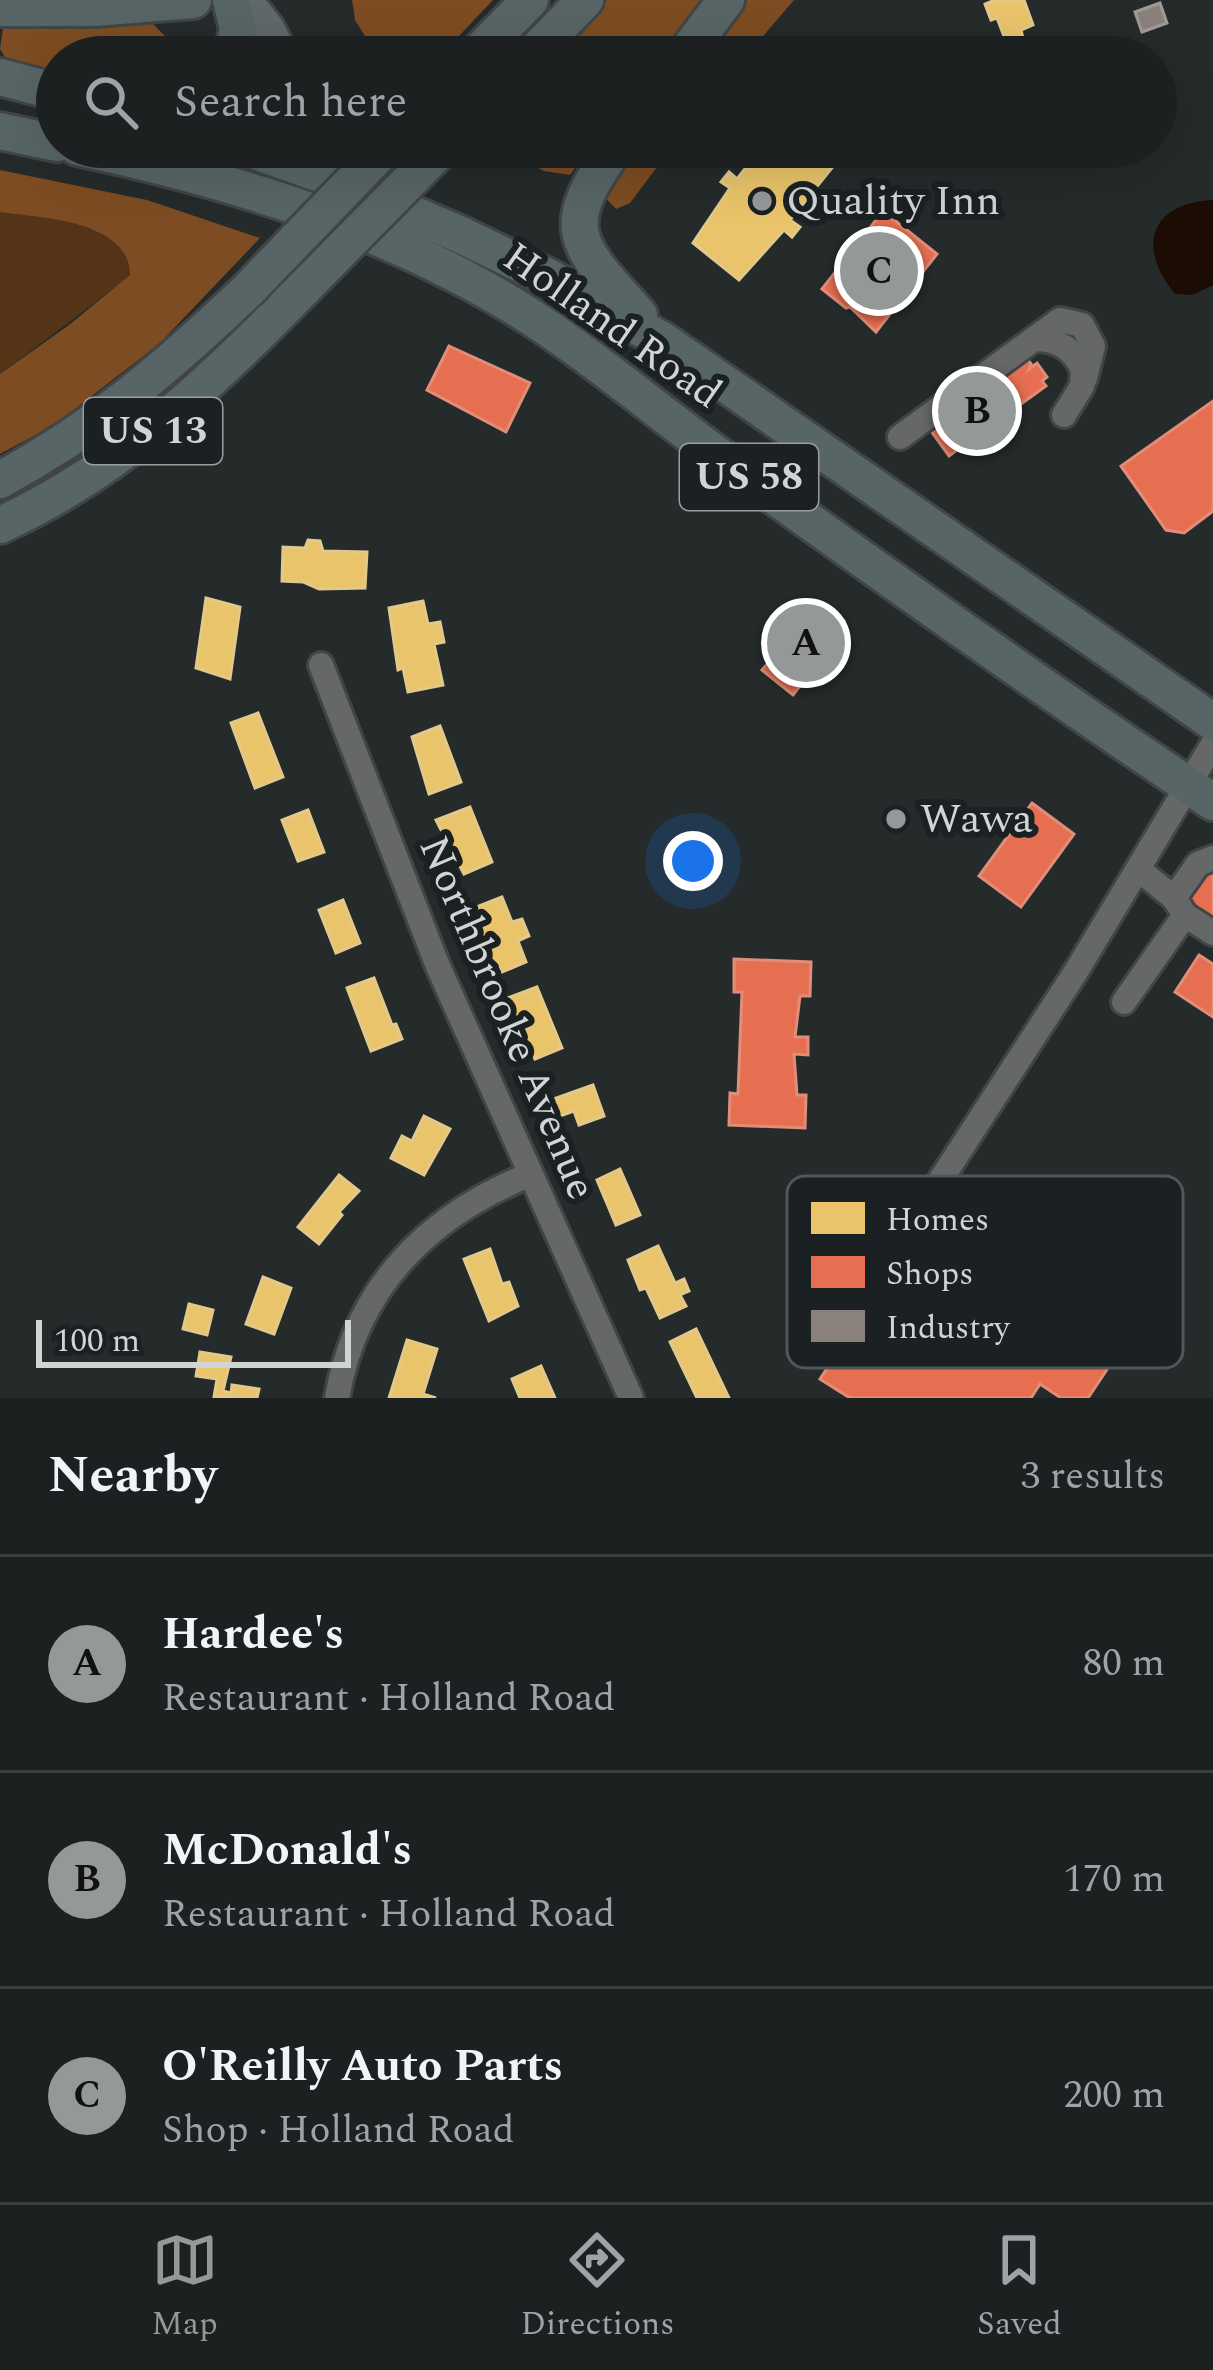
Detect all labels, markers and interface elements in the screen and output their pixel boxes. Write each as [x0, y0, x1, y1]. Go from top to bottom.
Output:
search box [36, 36, 1177, 168]
text: Search here [174, 68, 407, 137]
icon: search [78, 69, 144, 135]
place label: Quality Inn [786, 170, 1000, 233]
marker: Quality Inn [749, 188, 775, 214]
pin: C [840, 226, 918, 316]
street label: Holland Road [489, 227, 735, 425]
pin: B [938, 366, 1016, 456]
road number: US 13 [84, 398, 222, 464]
road number: US 58 [680, 444, 818, 510]
pin: A [767, 598, 845, 688]
place label: Wawa [920, 788, 1034, 851]
marker: Wawa [883, 806, 909, 832]
street label: Northbrooke Avenue [402, 826, 612, 1210]
your location [663, 831, 723, 891]
legend [787, 1176, 1183, 1368]
text: Homes [886, 1195, 989, 1245]
text: Shops [886, 1249, 974, 1299]
text: Industry [886, 1303, 1011, 1353]
scale bar [36, 1314, 351, 1367]
text: 100 m [54, 1316, 140, 1366]
text: Nearby [48, 1437, 217, 1515]
text: 3 results [1021, 1447, 1165, 1506]
text: Hardee's [162, 1600, 344, 1669]
text: A [72, 1634, 102, 1693]
text: 80 m [1083, 1634, 1165, 1693]
text: Restaurant · Holland Road [162, 1669, 615, 1728]
text: McDonald's [162, 1816, 412, 1885]
text: B [73, 1850, 101, 1909]
text: 170 m [1063, 1850, 1165, 1909]
text: Restaurant · Holland Road [162, 1885, 615, 1944]
text: O'Reilly Auto Parts [162, 2032, 563, 2101]
text: C [73, 2066, 101, 2125]
text: 200 m [1063, 2066, 1165, 2125]
text: Shop · Holland Road [162, 2101, 515, 2160]
tab: Map [151, 2227, 218, 2349]
tab: Directions [520, 2227, 674, 2349]
tab: Saved [977, 2227, 1062, 2349]

